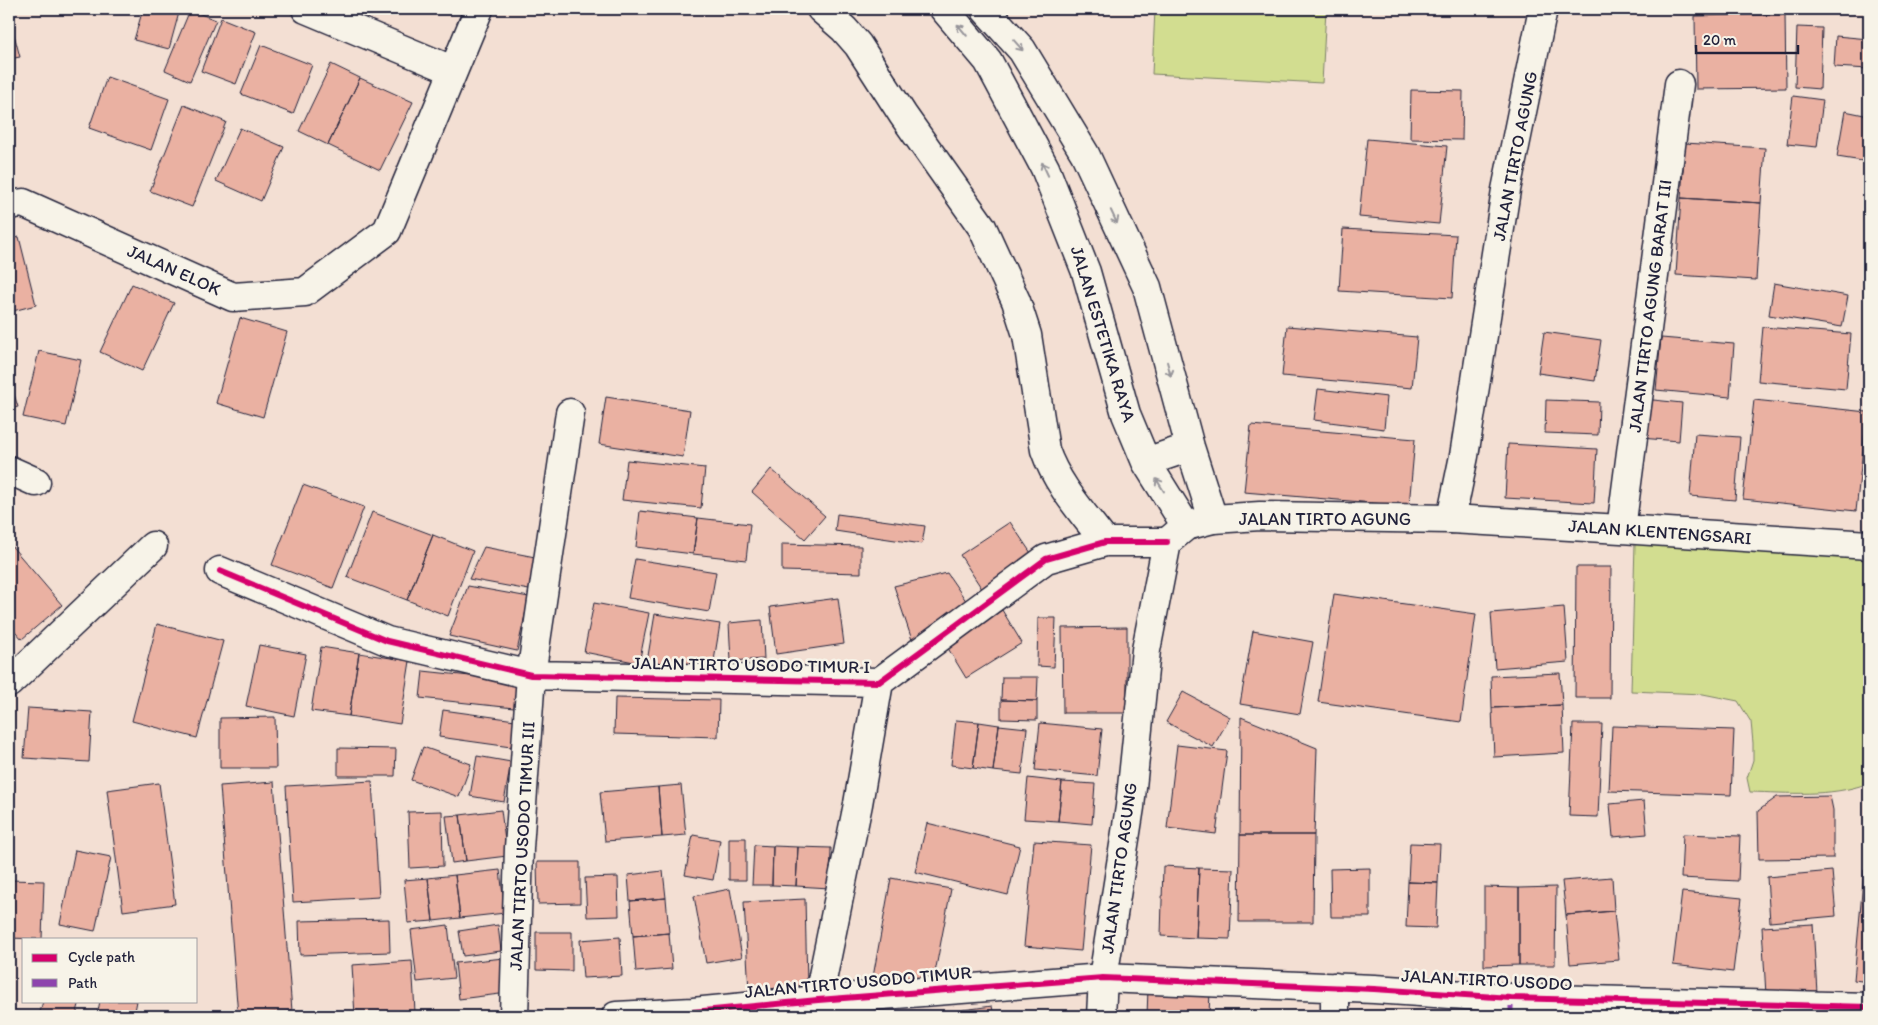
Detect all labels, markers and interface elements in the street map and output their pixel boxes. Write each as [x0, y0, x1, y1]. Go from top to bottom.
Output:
scale bar [1696, 22, 1798, 54]
one-way arrow [956, 24, 967, 37]
text: 20 m [1703, 31, 1737, 49]
one-way arrow [1012, 38, 1023, 51]
street label: JALAN TIRTO AGUNG [1488, 69, 1542, 243]
one-way arrow [1040, 161, 1050, 176]
street label: JALAN TIRTO AGUNG BARAT III [1624, 178, 1676, 434]
one-way arrow [1110, 209, 1119, 224]
street label: JALAN ELOK [124, 240, 224, 300]
street label: JALAN ESTETIKA RAYA [1066, 243, 1140, 425]
one-way arrow [1165, 360, 1174, 376]
one-way arrow [1155, 478, 1165, 492]
street label: JALAN TIRTO AGUNG [1239, 508, 1411, 530]
street label: JALAN KLENTENGSARI [1568, 515, 1752, 549]
street label: JALAN TIRTO USODO TIMUR I [632, 652, 870, 678]
street label: JALAN TIRTO USODO TIMUR III [504, 721, 540, 971]
street label: JALAN TIRTO AGUNG [1096, 781, 1142, 955]
legend [22, 938, 198, 1002]
text: Cycle path [68, 948, 135, 966]
street label: JALAN TIRTO USODO TIMUR [744, 961, 972, 1003]
street label: JALAN TIRTO USODO [1401, 965, 1573, 995]
text: Path [68, 974, 97, 992]

